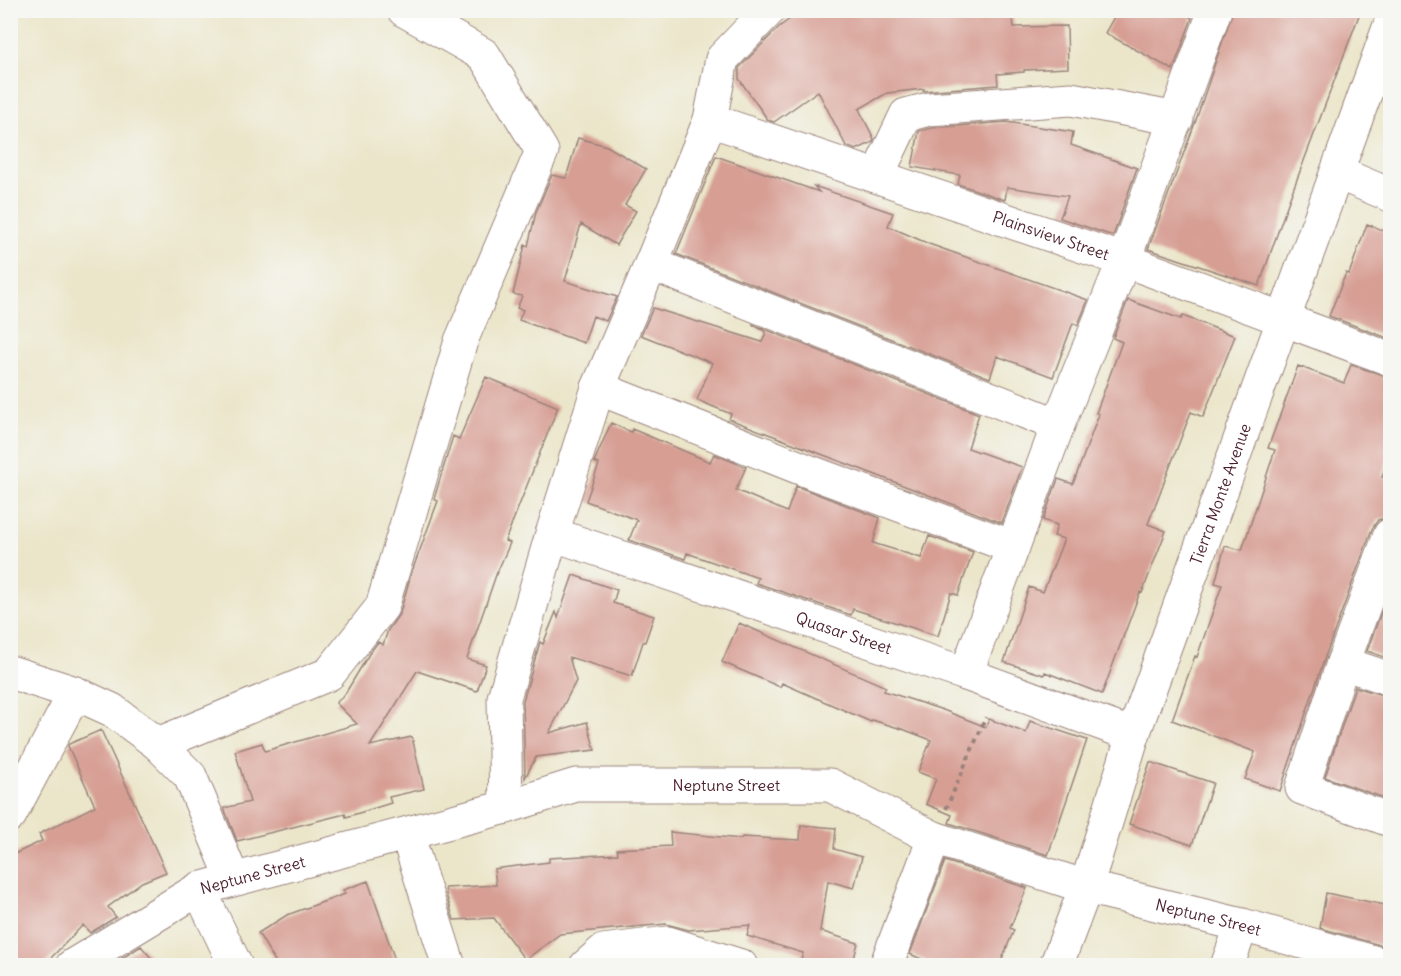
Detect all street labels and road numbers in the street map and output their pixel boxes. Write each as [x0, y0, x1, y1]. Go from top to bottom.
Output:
street label: Plainsview Street [990, 206, 1112, 264]
street label: Tierra Monte Avenue [1186, 421, 1255, 567]
street label: Quasar Street [793, 607, 895, 658]
street label: Neptune Street [672, 775, 781, 795]
street label: Neptune Street [198, 851, 308, 898]
street label: Neptune Street [1154, 894, 1264, 940]

